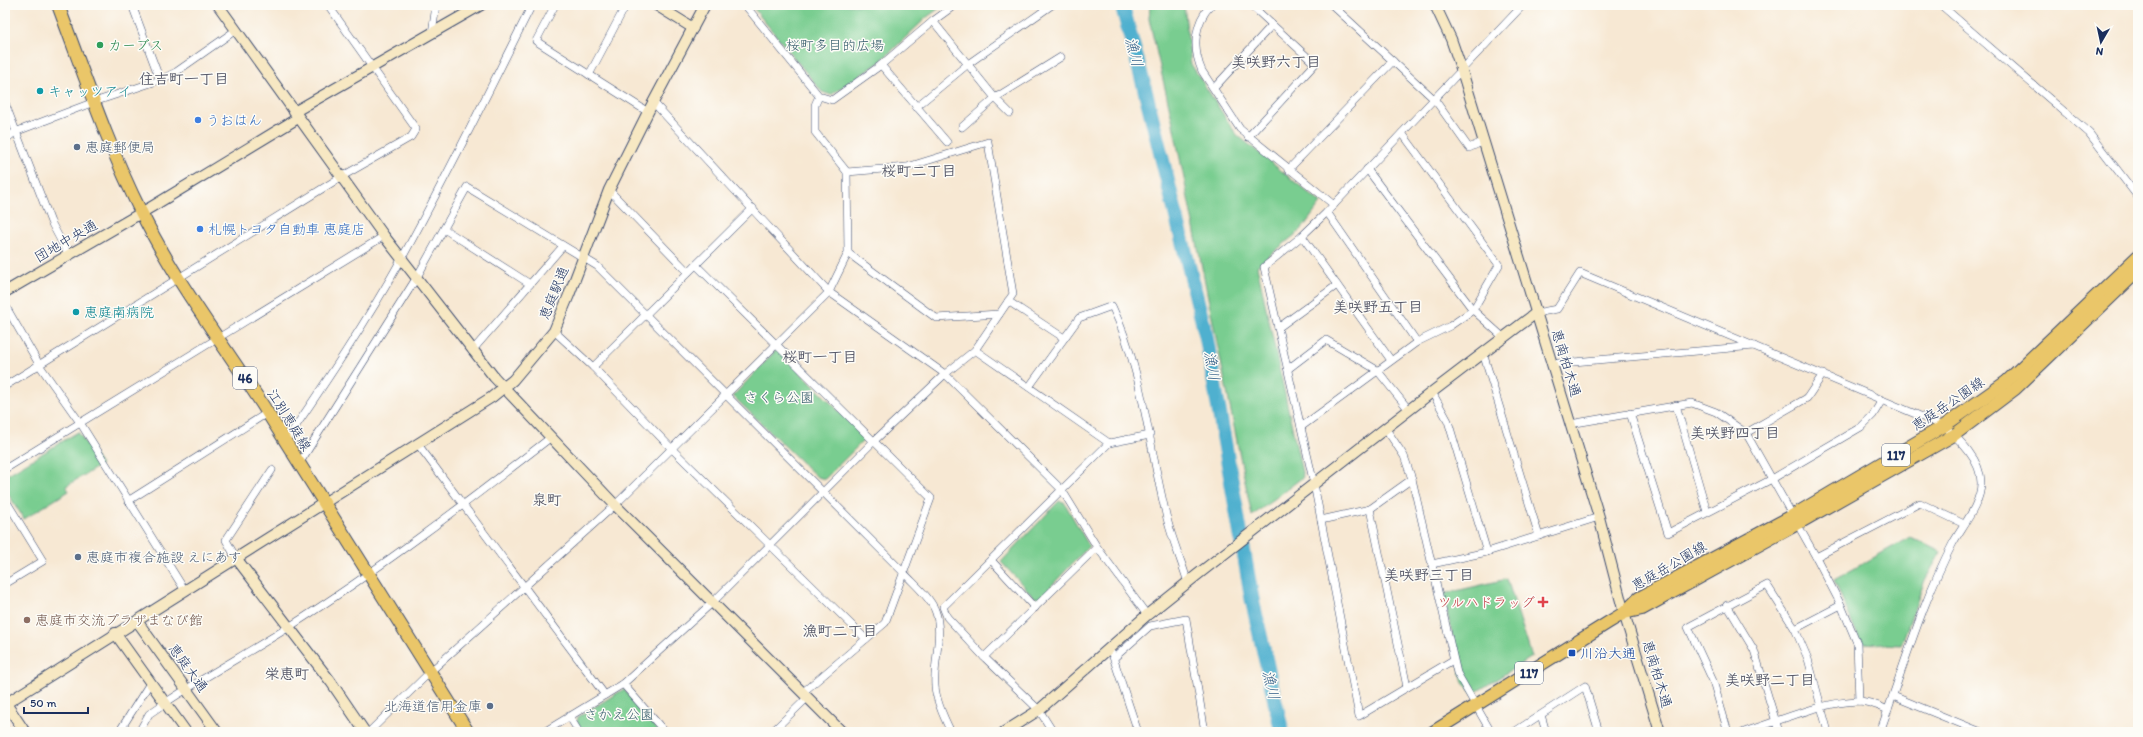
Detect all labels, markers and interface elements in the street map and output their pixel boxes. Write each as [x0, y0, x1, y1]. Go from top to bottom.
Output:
north arrow [2081, 22, 2121, 62]
water label: 漁川 [1122, 35, 1146, 69]
place label: カーブス [108, 37, 163, 54]
park label: 桜町多目的広場 [786, 37, 884, 54]
marker: カーブス [95, 40, 105, 50]
text: N [2095, 44, 2104, 58]
district label: 美咲野六丁目 [1231, 53, 1321, 71]
district label: 住吉町一丁目 [139, 70, 229, 88]
place label: キャッツアイ [48, 83, 131, 100]
marker: キャッツアイ [35, 86, 45, 96]
place label: うおはん [206, 112, 262, 129]
marker: うおはん [193, 115, 203, 125]
place label: 恵庭郵便局 [85, 139, 155, 156]
marker: 恵庭郵便局 [72, 142, 82, 152]
district label: 桜町二丁目 [881, 162, 957, 180]
street label: 団地中央通 [31, 216, 101, 266]
place label: 札幌トヨタ自動車 恵庭店 [208, 221, 365, 238]
marker: 札幌トヨタ自動車 恵庭店 [195, 224, 205, 234]
street label: 恵庭駅通 [536, 264, 572, 322]
district label: 美咲野五丁目 [1333, 298, 1423, 316]
place label: 恵庭南病院 [84, 304, 154, 321]
marker: 恵庭南病院 [71, 307, 81, 317]
street label: 恵南柏木通 [1548, 327, 1584, 399]
district label: 桜町一丁目 [782, 348, 858, 366]
water label: 漁川 [1201, 350, 1223, 382]
road number: 46 [233, 367, 257, 389]
street label: 恵庭岳公園線 [1908, 373, 1988, 435]
street label: 江別恵庭線 [263, 386, 315, 454]
park label: さくら公園 [744, 389, 814, 406]
district label: 美咲野四丁目 [1690, 424, 1780, 442]
road number: 117 [1882, 444, 1910, 466]
district label: 泉町 [532, 491, 562, 509]
street label: 恵庭岳公園線 [1628, 538, 1710, 594]
place label: 恵庭市複合施設 えにあす [86, 549, 242, 566]
marker: 恵庭市複合施設 えにあす [73, 552, 83, 562]
district label: 美咲野三丁目 [1384, 566, 1474, 584]
place label: ツルハドラッグ [1438, 594, 1535, 611]
marker: ツルハドラッグ [1538, 597, 1548, 607]
place label: 恵庭市交流プラザまなび館 [35, 612, 203, 629]
marker: 恵庭市交流プラザまなび館 [22, 615, 32, 625]
district label: 漁町二丁目 [802, 622, 878, 640]
street label: 恵南柏木通 [1639, 638, 1675, 710]
street label: 恵庭大通 [165, 640, 211, 696]
place label: 川沿大通 [1580, 645, 1636, 662]
marker: 川沿大通 [1567, 648, 1577, 658]
road number: 117 [1515, 662, 1543, 684]
district label: 栄恵町 [264, 665, 310, 683]
water label: 漁川 [1259, 668, 1283, 702]
district label: 美咲野二丁目 [1725, 671, 1815, 689]
scale bar [24, 689, 88, 715]
text: 50 m [30, 696, 56, 710]
place label: 北海道信用金庫 [384, 698, 482, 715]
marker: 北海道信用金庫 [485, 701, 495, 711]
park label: さかえ公園 [584, 706, 654, 723]

